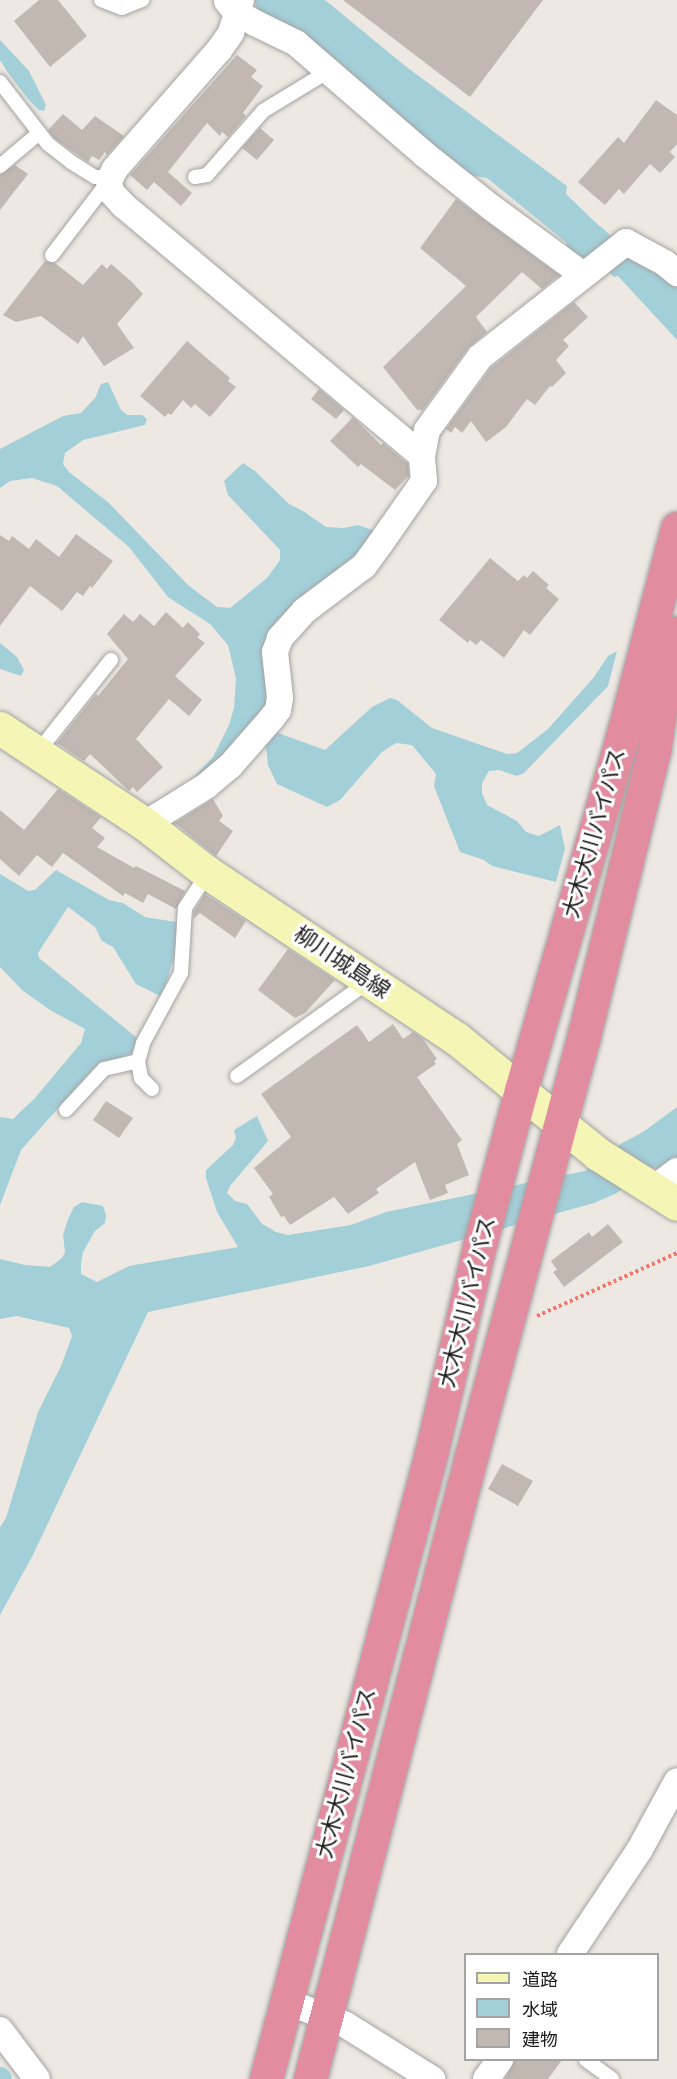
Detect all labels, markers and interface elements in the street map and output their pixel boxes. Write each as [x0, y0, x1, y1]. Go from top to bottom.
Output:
street label: 大木大川バイパス [557, 745, 631, 921]
street label: 柳川城島線 [289, 920, 395, 1004]
street label: 大木大川バイパス [433, 1213, 501, 1391]
street label: 大木大川バイパス [310, 1685, 382, 1861]
legend [464, 1953, 659, 2061]
text: 道路 [522, 1968, 558, 1991]
text: 水域 [522, 1998, 558, 2021]
text: 建物 [522, 2028, 558, 2051]

